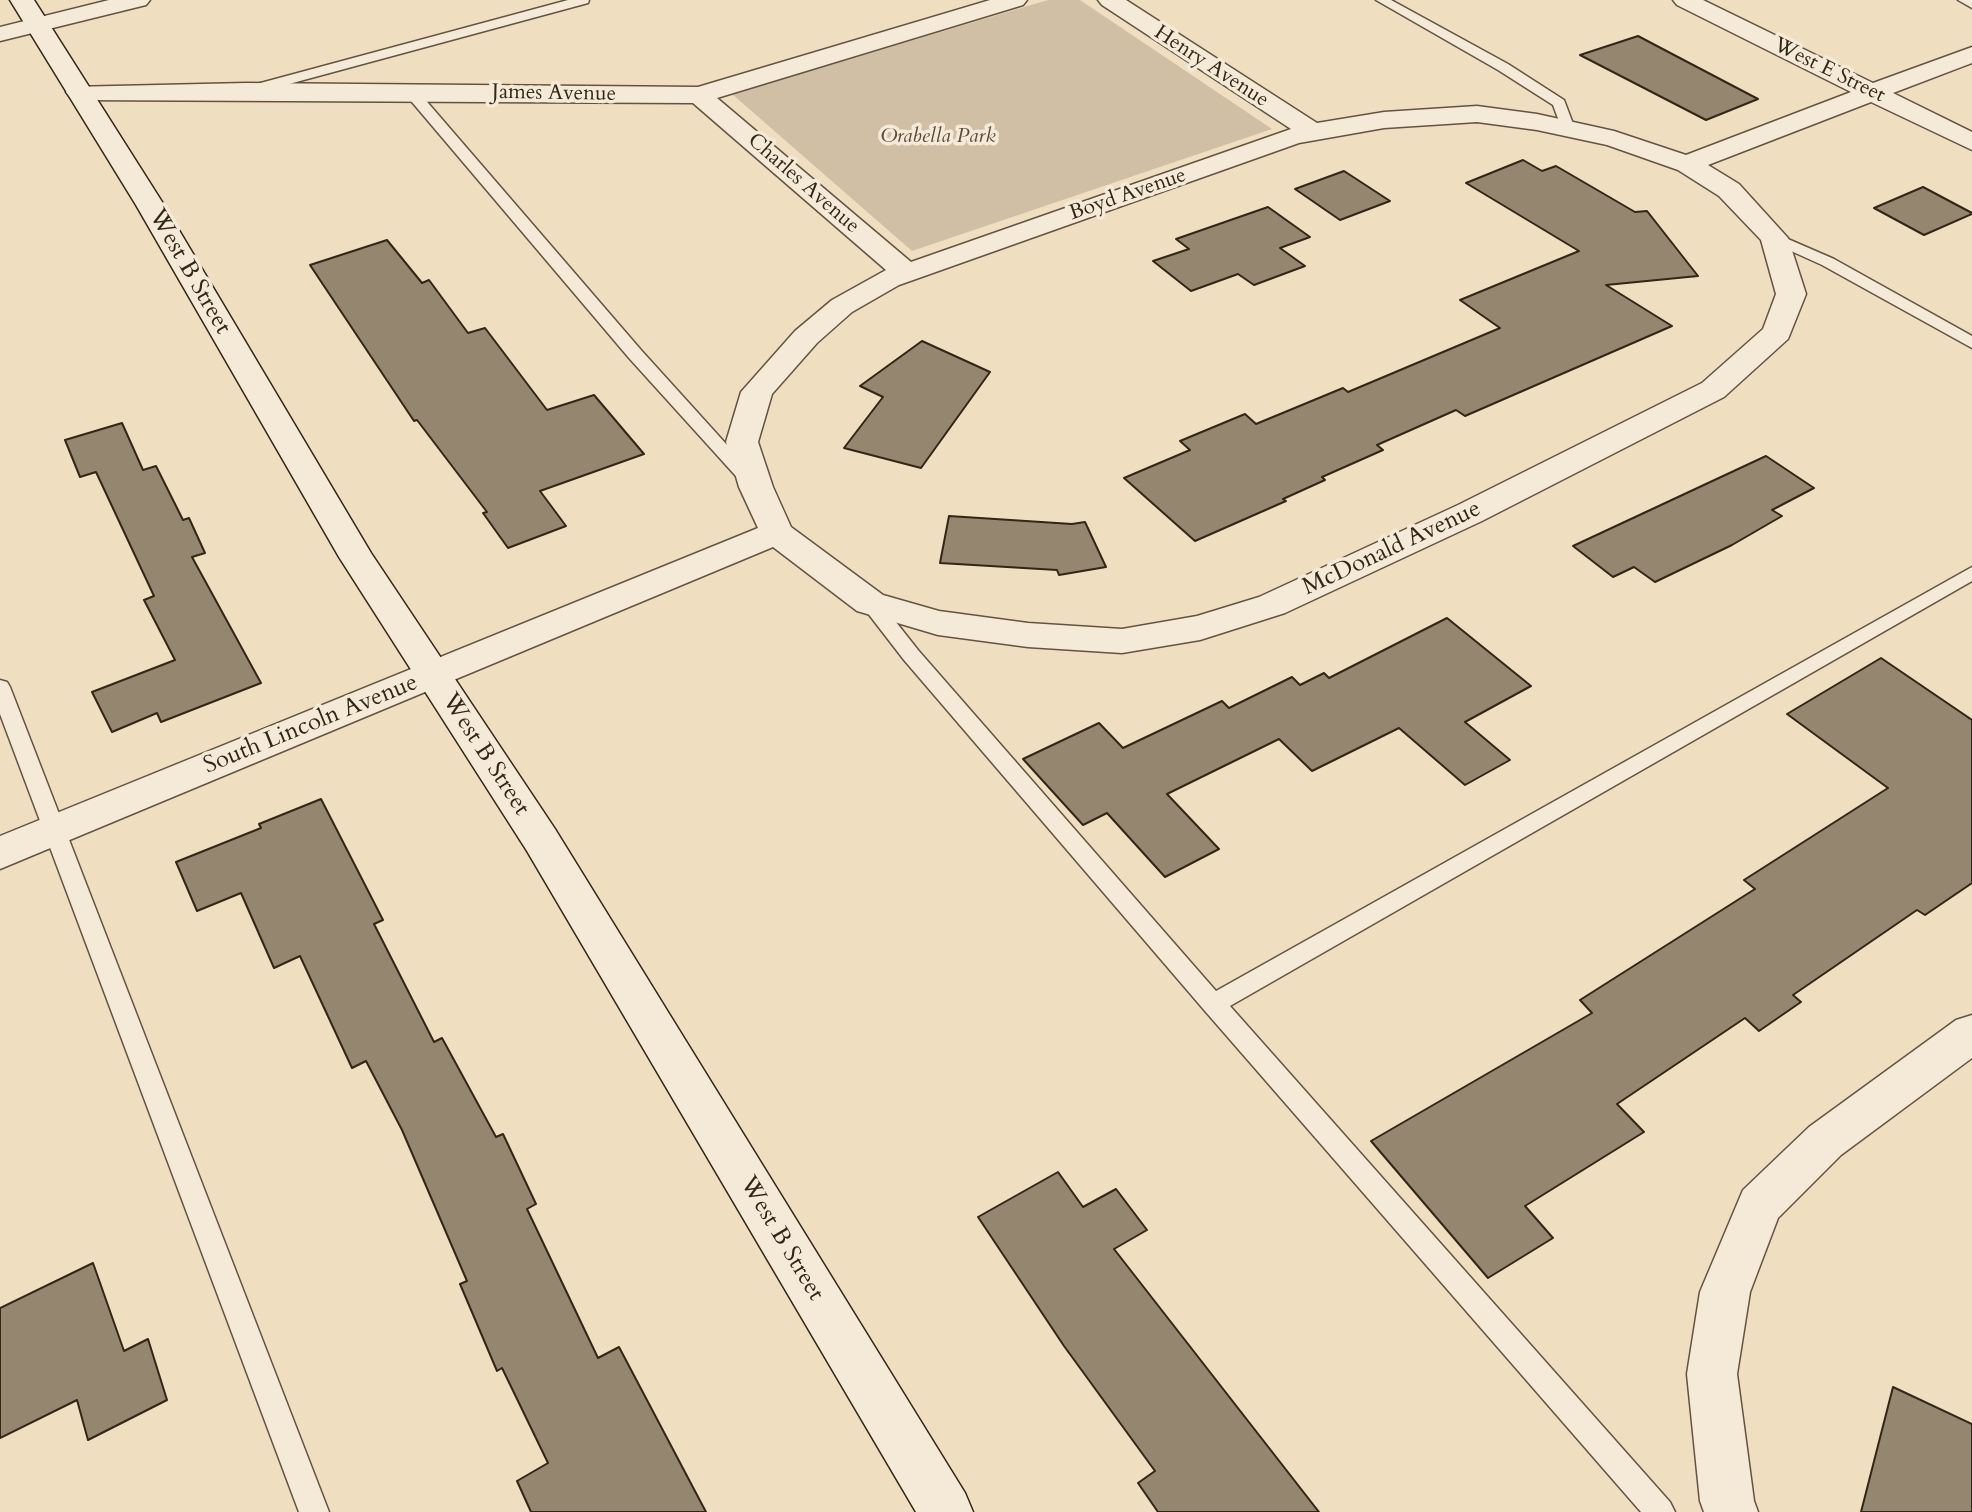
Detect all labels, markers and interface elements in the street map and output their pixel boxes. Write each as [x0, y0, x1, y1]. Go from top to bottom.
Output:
street label: Henry Avenue [1149, 21, 1273, 113]
street label: West E Street [1769, 33, 1889, 109]
street label: James Avenue [492, 80, 616, 108]
park label: Orabella Park [880, 124, 996, 150]
street label: Charles Avenue [742, 129, 864, 239]
street label: Boyd Avenue [1066, 163, 1190, 227]
street label: West B Street [142, 204, 236, 340]
street label: McDonald Avenue [1298, 495, 1486, 603]
street label: South Lincoln Avenue [200, 669, 422, 781]
street label: West B Street [435, 688, 535, 822]
street label: West B Street [733, 1172, 829, 1306]

